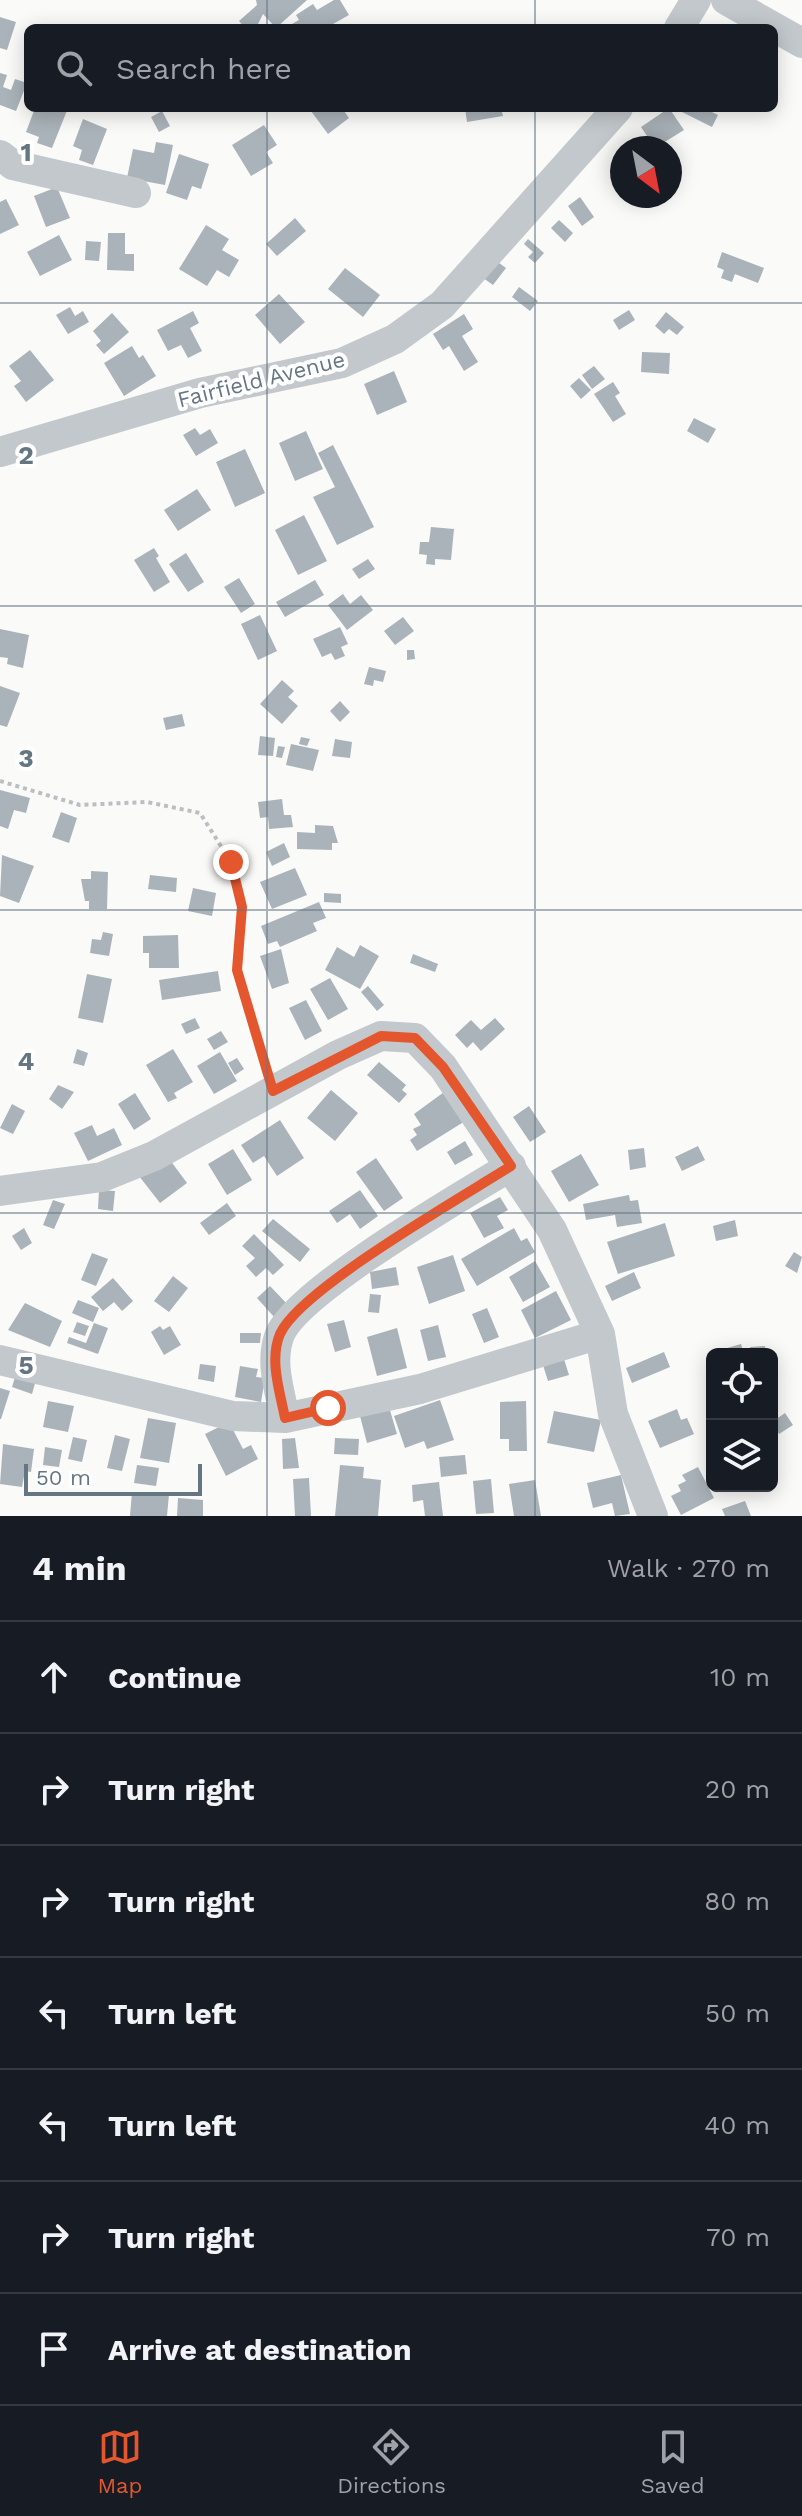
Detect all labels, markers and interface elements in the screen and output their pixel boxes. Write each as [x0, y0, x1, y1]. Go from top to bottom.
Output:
search box [24, 24, 778, 112]
icon: search [52, 46, 96, 90]
text: Search here [116, 51, 292, 86]
north arrow [610, 136, 682, 208]
text: 1 [20, 137, 32, 167]
street label: Fairfield Avenue [175, 347, 347, 412]
text: 2 [18, 440, 34, 470]
text: 3 [18, 743, 34, 773]
route end [213, 844, 249, 880]
text: 4 [18, 1046, 35, 1076]
map controls [706, 1348, 778, 1492]
button: locate [706, 1348, 778, 1420]
text: 5 [18, 1350, 34, 1380]
route start [310, 1390, 346, 1426]
button: layers [706, 1420, 778, 1492]
scale bar [24, 1460, 202, 1496]
text: 50 m [36, 1465, 91, 1490]
text: 4 min [32, 1548, 127, 1588]
text: Walk · 270 m [607, 1553, 770, 1583]
icon: ahead [32, 1655, 76, 1699]
text: Continue [108, 1660, 241, 1695]
text: 10 m [710, 1662, 770, 1692]
icon: right [32, 1767, 76, 1811]
text: Turn right [108, 1772, 254, 1807]
text: 20 m [705, 1774, 770, 1804]
icon: right [32, 1879, 76, 1923]
text: Turn right [108, 1884, 254, 1919]
text: 80 m [704, 1886, 770, 1916]
icon: left [32, 1991, 76, 2035]
text: Turn left [108, 1996, 236, 2031]
text: 50 m [705, 1998, 770, 2028]
icon: left [32, 2103, 76, 2147]
text: Turn left [108, 2108, 236, 2143]
text: 40 m [704, 2110, 770, 2140]
icon: right [32, 2215, 76, 2259]
text: Turn right [108, 2220, 254, 2255]
text: 70 m [706, 2222, 770, 2252]
icon: arrive [32, 2327, 76, 2371]
text: Arrive at destination [108, 2332, 412, 2367]
tab: Map [97, 2425, 142, 2498]
tab: Directions [337, 2425, 446, 2498]
tab: Saved [641, 2425, 705, 2498]

